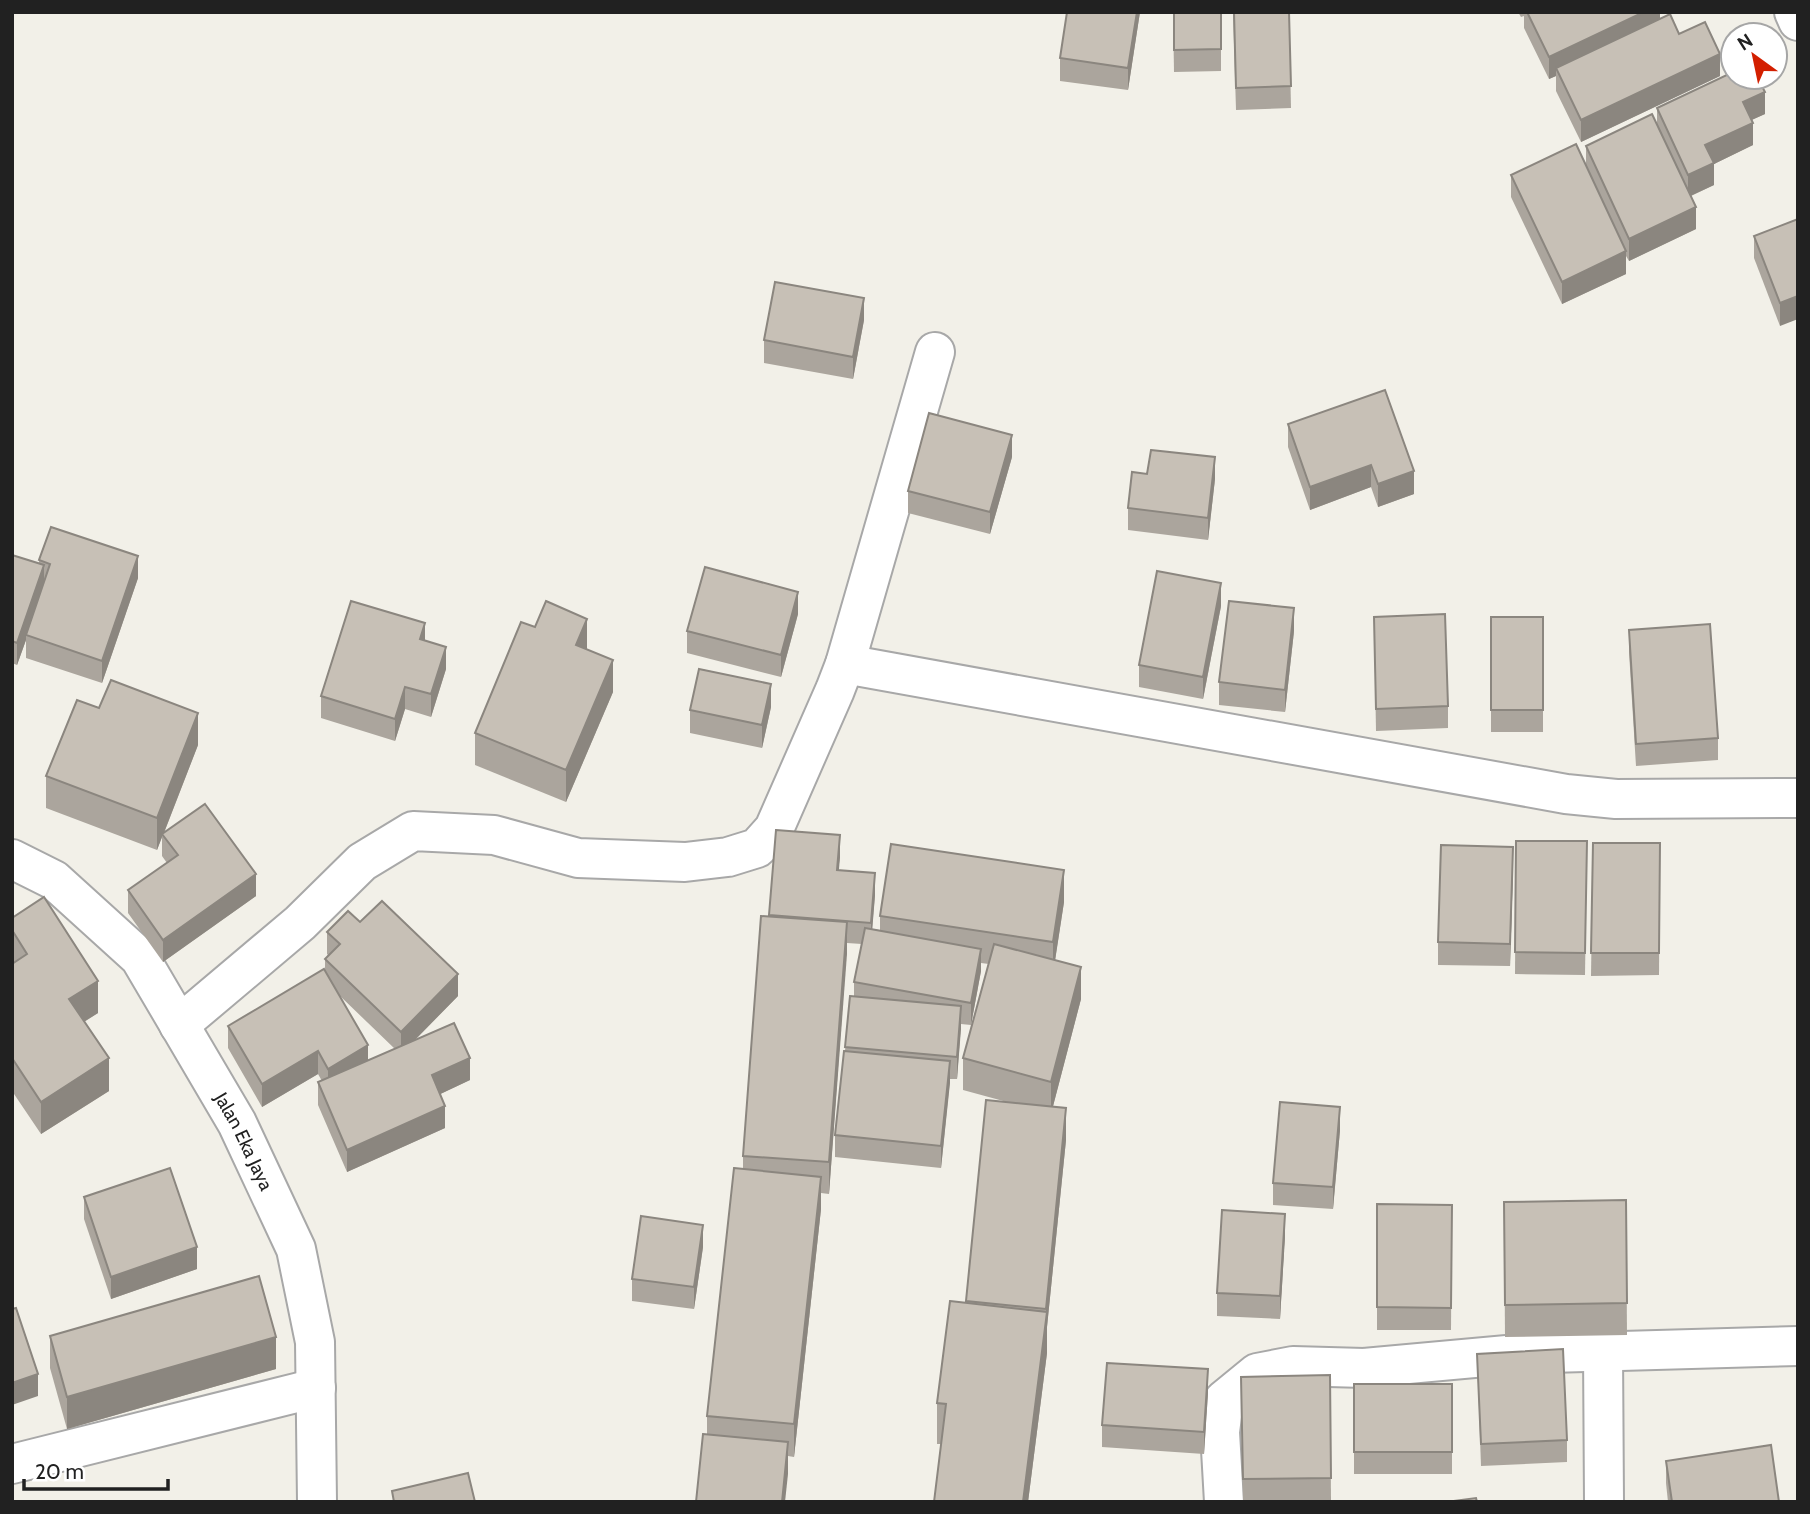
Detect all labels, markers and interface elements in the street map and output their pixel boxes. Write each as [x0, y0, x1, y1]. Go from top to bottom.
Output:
north arrow [1719, 21, 1789, 91]
text: N [1733, 29, 1757, 55]
street label: Jalan Eka Jaya [209, 1087, 278, 1194]
scale bar [24, 1448, 168, 1492]
text: 20 m [35, 1459, 84, 1484]

